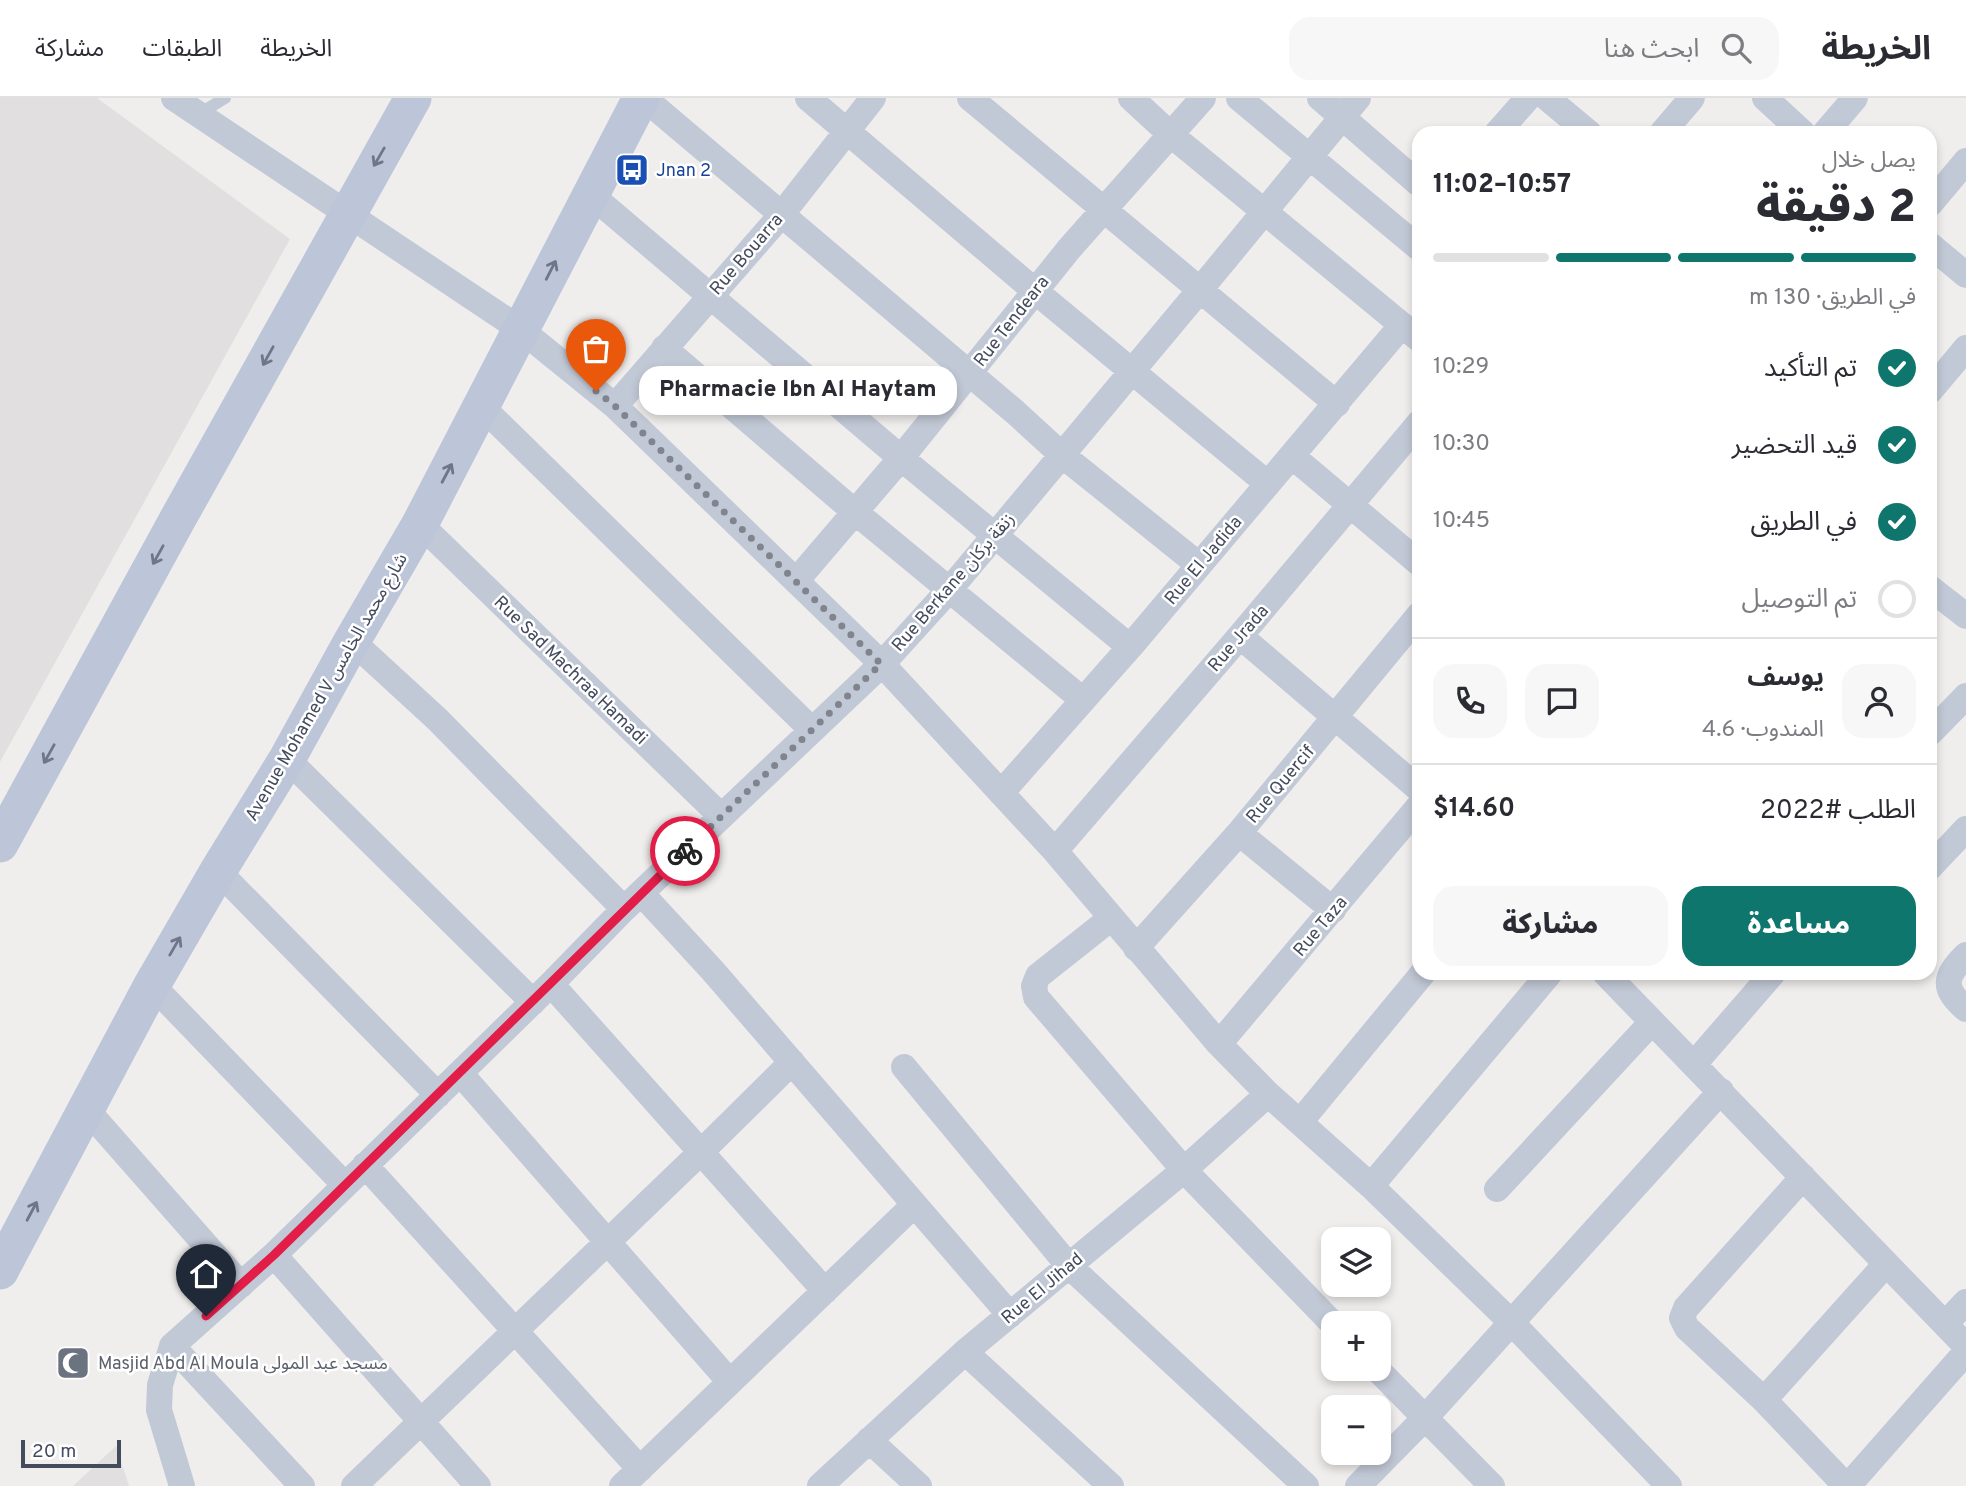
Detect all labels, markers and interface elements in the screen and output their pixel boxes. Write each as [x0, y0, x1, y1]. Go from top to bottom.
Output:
search box [1289, 17, 1779, 80]
icon: search [1717, 29, 1755, 67]
text: الخريطة [1821, 30, 1931, 72]
text: ابحث هنا [1604, 34, 1699, 67]
text: مشاركة [35, 35, 104, 65]
text: الطبقات [142, 35, 222, 65]
text: الخريطة [260, 35, 332, 65]
one-way arrow [372, 147, 386, 167]
text: يصل خلال [1822, 147, 1916, 176]
bus stop icon: Jnan 2 [613, 151, 651, 189]
place label: Jnan 2 [656, 160, 711, 183]
text: 10:57–11:02 [1433, 169, 1571, 202]
text: 2 دقيقة [1756, 180, 1916, 239]
street label: Rue Bouarra [705, 209, 789, 301]
one-way arrow [544, 260, 558, 281]
street label: Rue Tendeara [969, 272, 1055, 372]
text: في الطريق · 130 m [1749, 284, 1916, 313]
pin [566, 319, 626, 391]
icon: bag [577, 330, 615, 368]
one-way arrow [261, 345, 275, 365]
icon: check [1878, 349, 1916, 387]
text: 10:29 [1433, 353, 1489, 382]
text: تم التأكيد [1764, 353, 1857, 386]
callout: Pharmacie Ibn Al Haytam [638, 366, 956, 416]
text: Pharmacie Ibn Al Haytam [659, 376, 937, 405]
icon: check [1878, 426, 1916, 464]
text: 10:30 [1433, 430, 1490, 459]
text: قيد التحضير [1732, 430, 1857, 463]
one-way arrow [441, 463, 454, 484]
icon: check [1878, 503, 1916, 541]
text: 10:45 [1433, 507, 1490, 536]
text: في الطريق [1750, 507, 1857, 540]
street label: Rue Berkane زنقة بركان [888, 509, 1021, 657]
street label: Rue El Jadida [1160, 512, 1248, 610]
one-way arrow [151, 544, 165, 564]
street label: Avenue Mohamed V شارع محمد الخامس [241, 550, 415, 826]
text: تم التوصيل [1741, 584, 1857, 617]
street label: Rue Sad Machraa Hamadi [488, 592, 652, 751]
street label: Rue Jrada [1204, 601, 1275, 677]
text: يوسف [1747, 662, 1824, 695]
button: phone [1433, 664, 1507, 738]
button: chat [1525, 664, 1599, 738]
button: person [1842, 664, 1916, 738]
text: المندوب · 4.6 [1702, 716, 1824, 745]
street label: Rue Quercif [1242, 741, 1320, 829]
one-way arrow [42, 744, 56, 764]
text: $14.60 [1433, 793, 1515, 826]
text: الطلب #2022 [1760, 795, 1916, 828]
courier [650, 816, 720, 886]
icon: bike [666, 832, 704, 870]
button: مشاركة [1433, 886, 1668, 966]
button: مساعدة [1682, 886, 1916, 966]
street label: Rue Taza [1289, 892, 1353, 962]
one-way arrow [168, 936, 182, 956]
one-way arrow [26, 1201, 40, 1222]
map controls [1321, 1227, 1391, 1465]
button: layers [1321, 1227, 1391, 1297]
pin [176, 1244, 236, 1316]
street label: Rue El Jihad [997, 1248, 1089, 1330]
icon: home [187, 1255, 225, 1293]
button: + [1321, 1311, 1391, 1381]
mosque icon: Masjid Abd Al Moula مسجد عبد المولى [54, 1344, 92, 1382]
place label: Masjid Abd Al Moula مسجد عبد المولى [98, 1353, 388, 1376]
button: − [1321, 1395, 1391, 1465]
scale bar [21, 1437, 121, 1469]
text: 20 m [32, 1440, 76, 1464]

